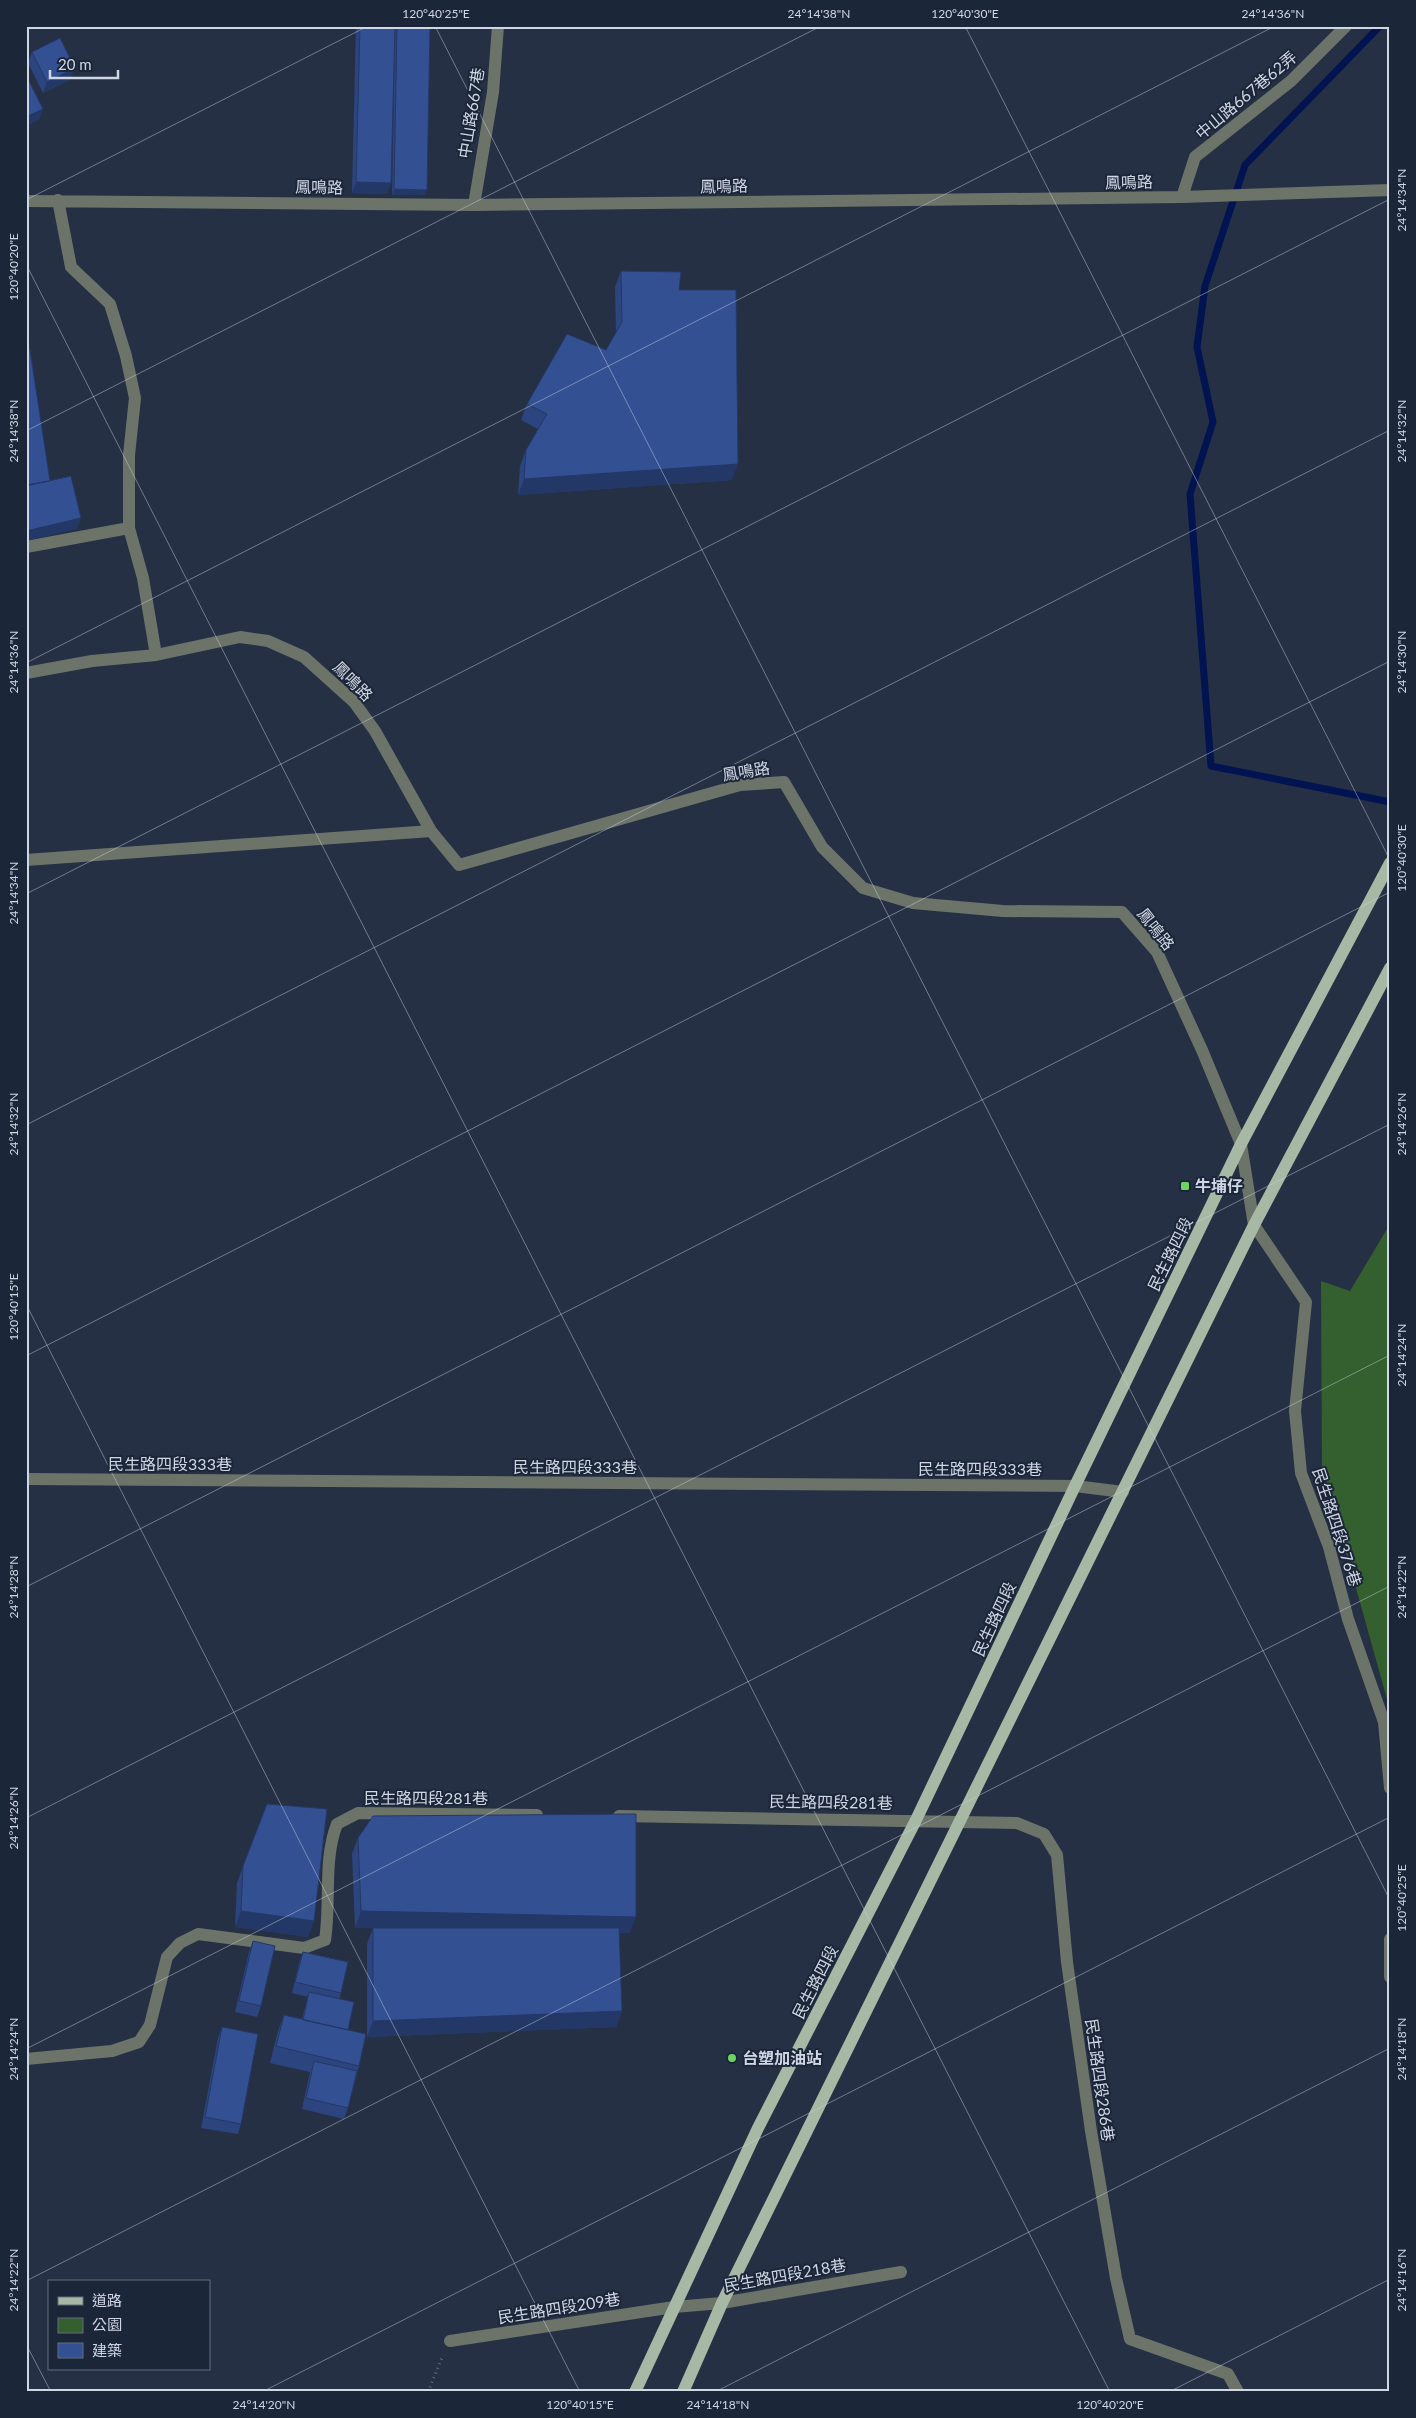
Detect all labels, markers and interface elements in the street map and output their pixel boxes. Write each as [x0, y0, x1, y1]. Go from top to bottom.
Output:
text: 120°40'25"E [402, 6, 470, 21]
text: 24°14'38"N [788, 6, 850, 21]
text: 120°40'30"E [931, 6, 999, 21]
text: 24°14'36"N [1242, 6, 1304, 21]
street label: 中山路667巷62弄 [1191, 47, 1300, 143]
scale bar [50, 48, 118, 80]
text: 20 m [58, 55, 92, 73]
street label: 中山路667巷 [454, 66, 487, 160]
text: 24°14'34"N [1394, 169, 1409, 231]
street label: 鳳鳴路 [1105, 172, 1153, 191]
street label: 鳳鳴路 [700, 176, 748, 195]
street label: 鳳鳴路 [295, 177, 343, 196]
text: 120°40'20"E [6, 233, 21, 301]
text: 24°14'38"N [6, 400, 21, 462]
text: 24°14'32"N [1394, 400, 1409, 462]
text: 24°14'36"N [6, 631, 21, 693]
text: 24°14'30"N [1394, 631, 1409, 693]
street label: 鳳鳴路 [330, 657, 377, 704]
street label: 鳳鳴路 [721, 757, 771, 784]
text: 120°40'30"E [1394, 824, 1409, 892]
text: 24°14'34"N [6, 862, 21, 924]
street label: 鳳鳴路 [1134, 904, 1179, 953]
text: 24°14'32"N [6, 1093, 21, 1155]
text: 24°14'26"N [1394, 1093, 1409, 1155]
place label: 牛埔仔 [1195, 1176, 1243, 1195]
marker: 牛埔仔 [1179, 1180, 1191, 1192]
street label: 民生路四段 [1143, 1214, 1196, 1294]
text: 120°40'15"E [6, 1273, 21, 1341]
text: 24°14'24"N [1394, 1324, 1409, 1386]
street label: 民生路四段333巷 [108, 1454, 232, 1473]
street label: 民生路四段333巷 [513, 1457, 637, 1476]
street label: 民生路四段333巷 [918, 1459, 1042, 1478]
street label: 民生路四段376巷 [1309, 1465, 1366, 1589]
text: 24°14'28"N [6, 1556, 21, 1618]
text: 24°14'22"N [1394, 1556, 1409, 1618]
street label: 民生路四段 [968, 1579, 1019, 1659]
text: 24°14'26"N [6, 1787, 21, 1849]
street label: 民生路四段281巷 [364, 1788, 488, 1807]
street label: 民生路四段281巷 [769, 1791, 893, 1812]
text: 120°40'25"E [1394, 1864, 1409, 1932]
street label: 民生路四段 [788, 1942, 841, 2022]
street label: 民生路四段286巷 [1082, 2017, 1119, 2143]
text: 24°14'24"N [6, 2018, 21, 2080]
text: 24°14'18"N [1394, 2018, 1409, 2080]
place label: 台塑加油站 [742, 2048, 822, 2067]
marker: 台塑加油站 [726, 2052, 738, 2064]
text: 24°14'22"N [6, 2249, 21, 2311]
text: 24°14'16"N [1394, 2249, 1409, 2311]
street label: 民生路四段218巷 [722, 2254, 848, 2295]
legend [48, 2280, 210, 2370]
street label: 民生路四段209巷 [496, 2288, 622, 2327]
text: 道路 [92, 2291, 122, 2309]
text: 公園 [92, 2315, 122, 2333]
text: 建築 [92, 2341, 122, 2359]
text: 24°14'20"N [233, 2397, 295, 2412]
text: 120°40'15"E [546, 2397, 614, 2412]
text: 24°14'18"N [687, 2397, 749, 2412]
text: 120°40'20"E [1076, 2397, 1144, 2412]

